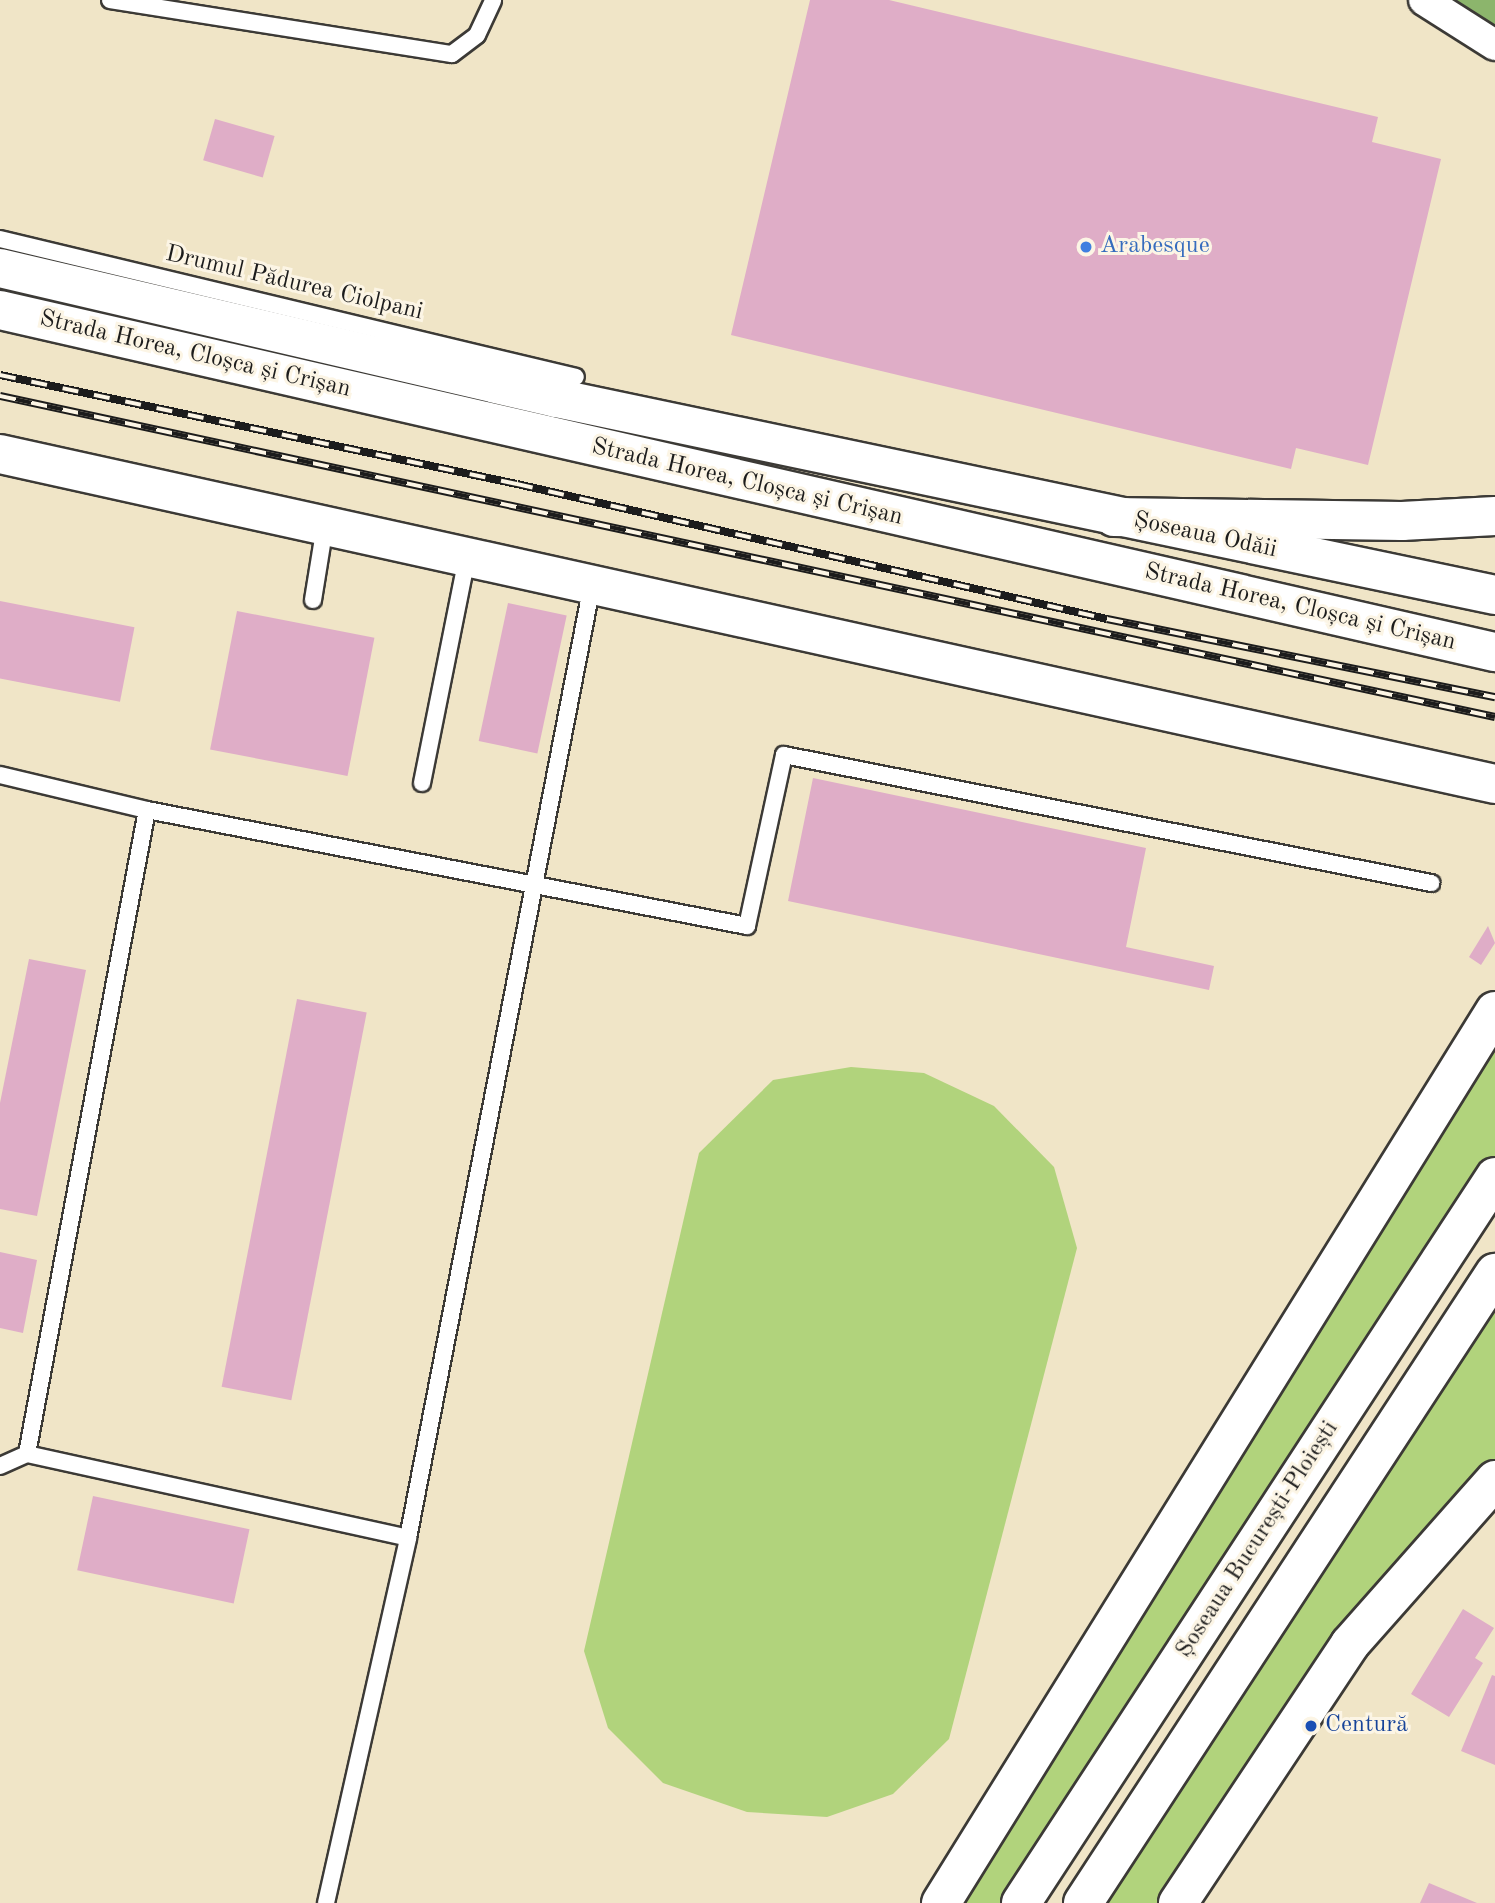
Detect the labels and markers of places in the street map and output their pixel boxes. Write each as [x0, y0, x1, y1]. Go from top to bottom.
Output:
place label: Arabesque [1100, 233, 1210, 261]
marker: Arabesque [1078, 239, 1094, 255]
place label: Centură [1325, 1712, 1408, 1740]
marker: Centură [1303, 1718, 1319, 1734]

